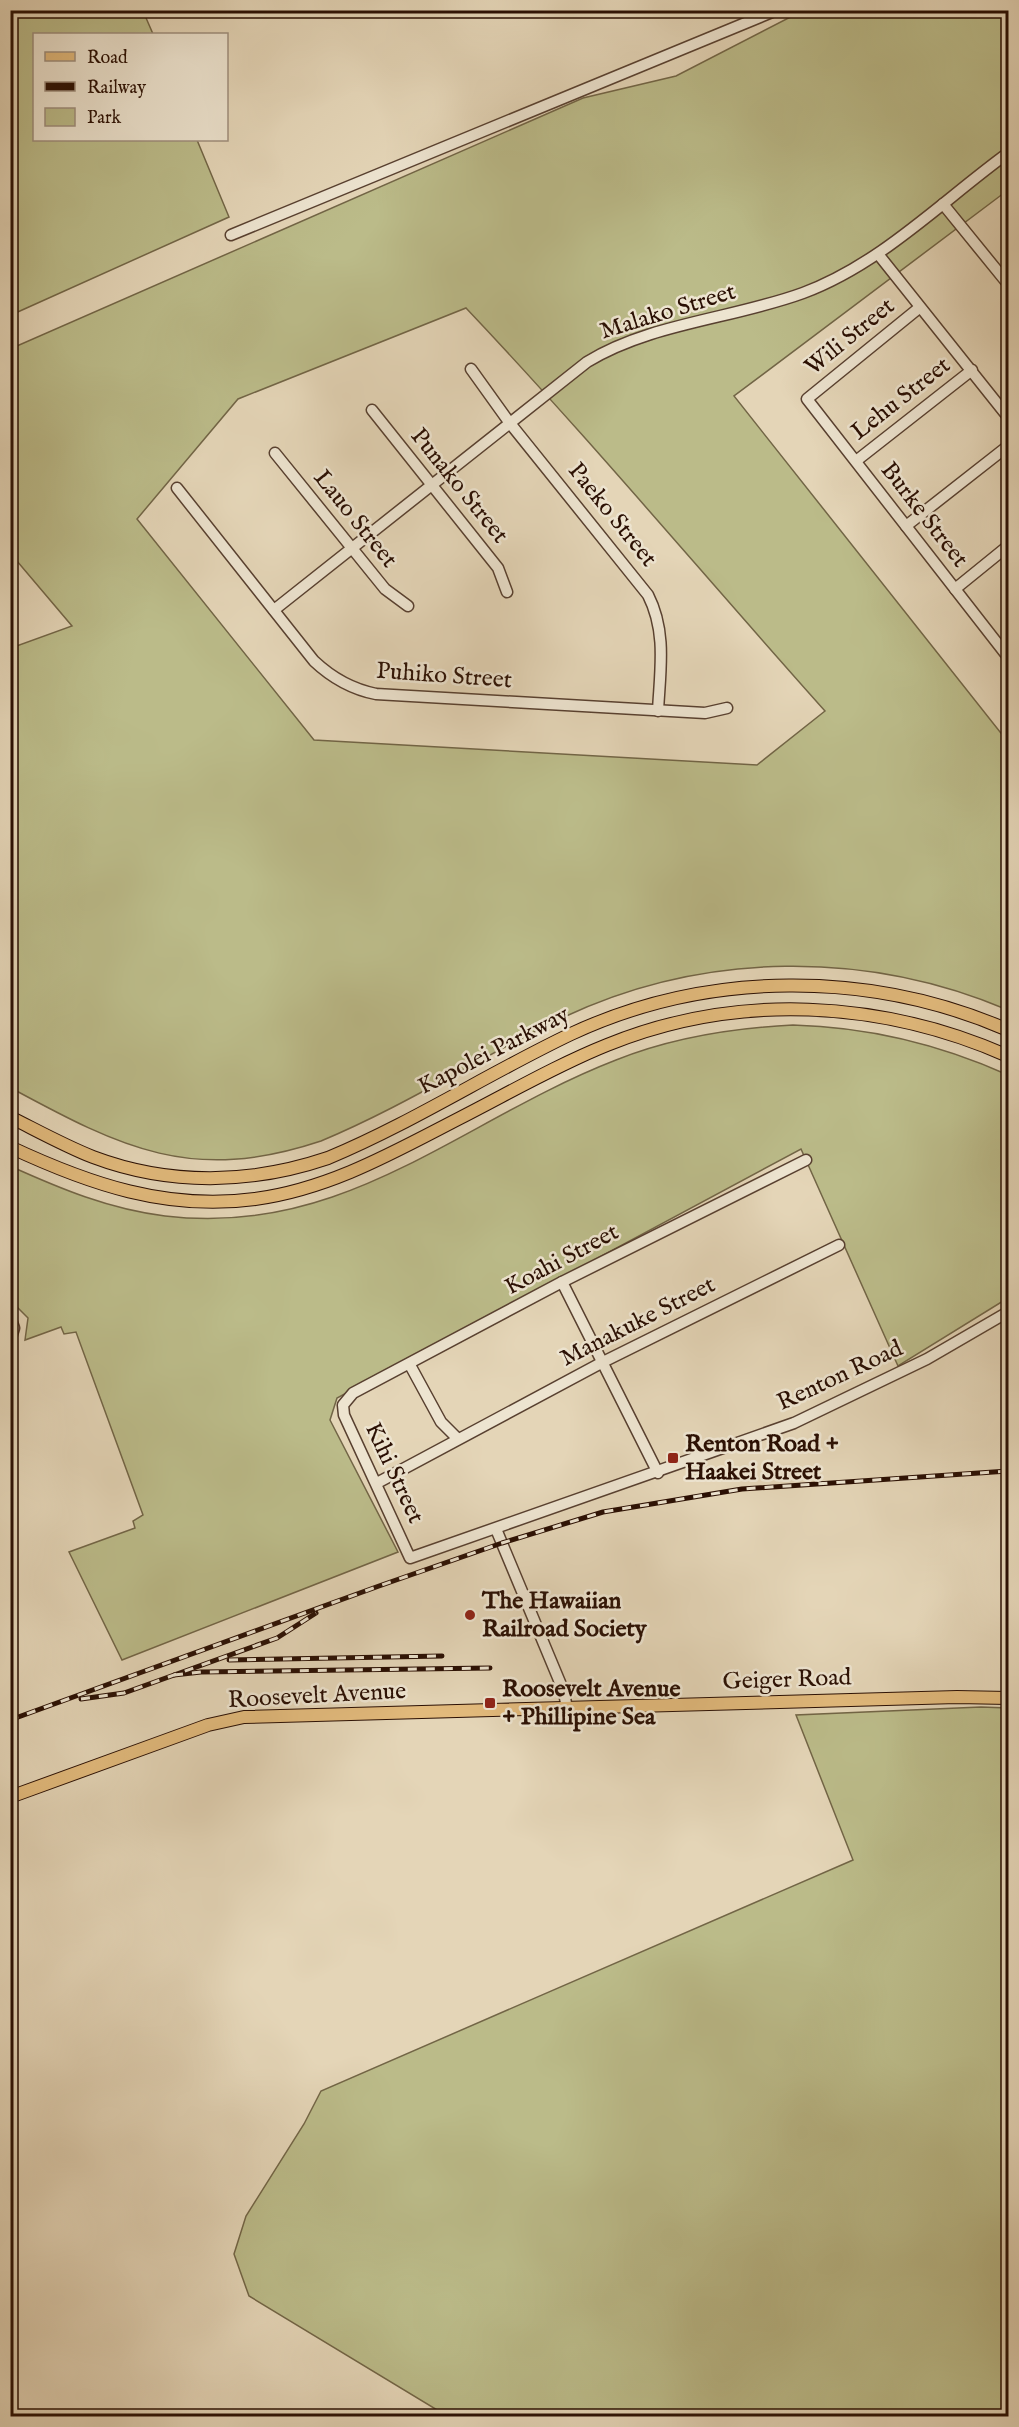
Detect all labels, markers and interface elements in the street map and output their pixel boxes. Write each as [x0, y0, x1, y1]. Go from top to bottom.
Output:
legend [33, 33, 228, 141]
text: Road [87, 47, 128, 70]
text: Railway [87, 77, 146, 100]
text: Park [87, 107, 122, 130]
street label: Malako Street [596, 277, 740, 347]
street label: Wili Street [799, 291, 901, 383]
street label: Lehu Street [845, 350, 957, 448]
street label: Punako Street [403, 422, 515, 550]
street label: Paeko Street [560, 456, 664, 574]
street label: Burke Street [873, 456, 975, 574]
street label: Lauo Street [306, 464, 404, 574]
street label: Puhiko Street [375, 656, 513, 696]
street label: Kapolei Parkway [413, 999, 575, 1102]
street label: Koahi Street [500, 1217, 624, 1303]
street label: Manakuke Street [555, 1270, 721, 1374]
street label: Renton Road [772, 1333, 908, 1419]
street label: Kihi Street [357, 1418, 431, 1528]
place label: Renton Road + Haakei Street [685, 1429, 839, 1488]
marker: Renton Road + Haakei Street [666, 1451, 680, 1465]
place label: The Hawaiian Railroad Society [481, 1586, 648, 1645]
marker: The Hawaiian Railroad Society [463, 1608, 477, 1622]
street label: Geiger Road [722, 1662, 852, 1698]
place label: Roosevelt Avenue + Phillipine Sea [502, 1674, 680, 1733]
street label: Roosevelt Avenue [227, 1676, 407, 1716]
marker: Roosevelt Avenue + Phillipine Sea [483, 1696, 497, 1710]

